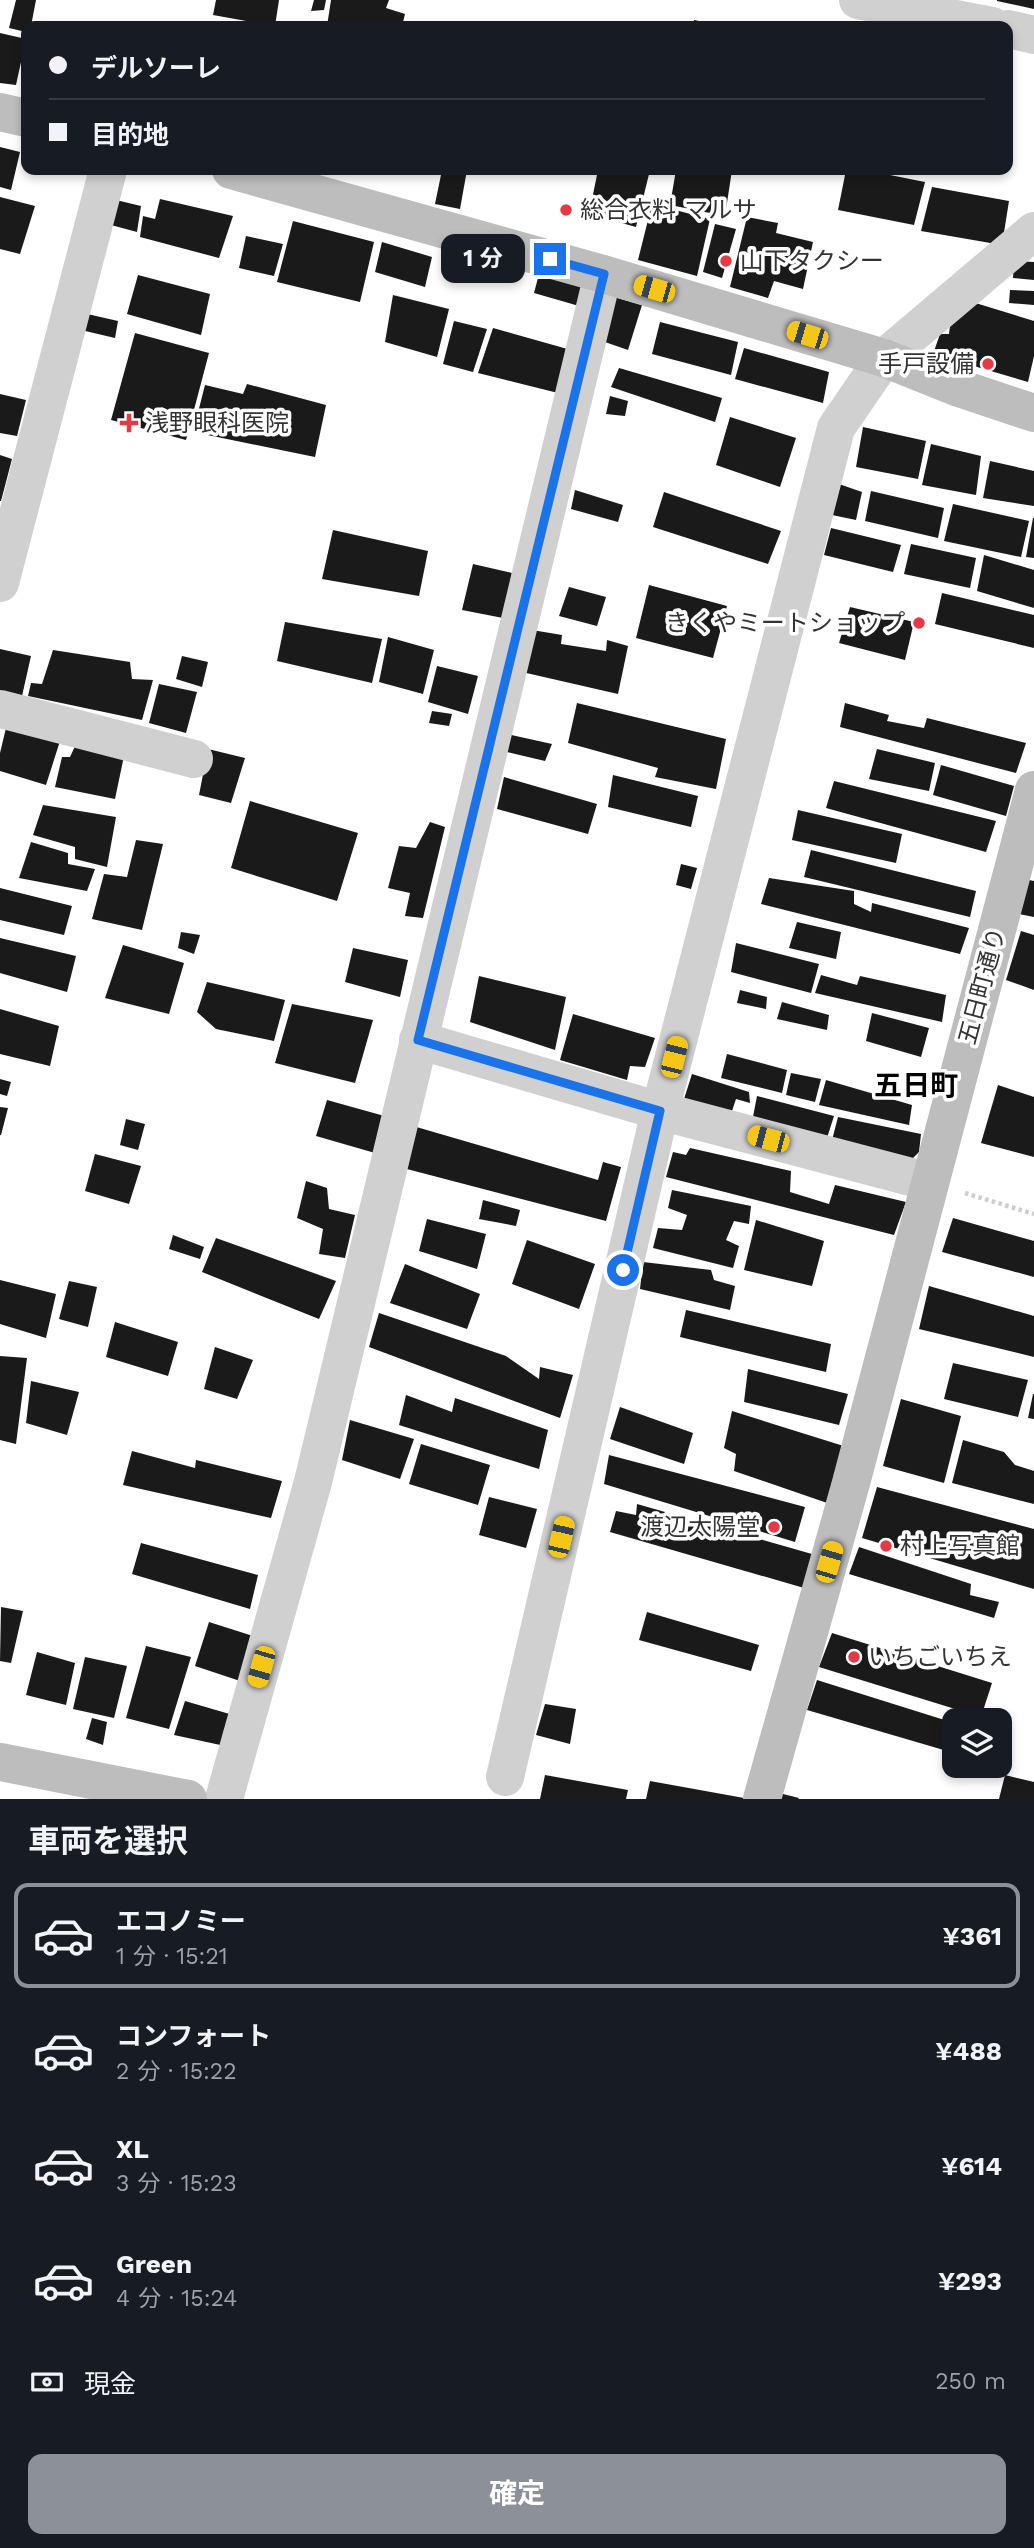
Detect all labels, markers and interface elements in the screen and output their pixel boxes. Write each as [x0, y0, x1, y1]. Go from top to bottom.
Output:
text: デルソーレ [91, 53, 221, 83]
text: 目的地 [91, 120, 169, 150]
place label: 総合衣料 マルサ [580, 196, 756, 224]
marker: 総合衣料 マルサ [558, 202, 574, 218]
callout: 1 分 [442, 234, 526, 284]
route end [534, 243, 566, 275]
text: 1 分 [463, 245, 503, 272]
place label: 山下タクシー [740, 247, 884, 275]
marker: 山下タクシー [718, 253, 734, 269]
car [631, 273, 678, 305]
car [784, 319, 831, 351]
place label: 手戸設備 [878, 350, 974, 378]
marker: 手戸設備 [980, 356, 996, 372]
place label: 浅野眼科医院 [145, 409, 289, 437]
marker: 浅野眼科医院 [119, 413, 139, 433]
place label: きくやミートショップ [665, 609, 905, 637]
marker: きくやミートショップ [911, 615, 927, 631]
street label: 五日町通り [953, 924, 1011, 1048]
car [659, 1034, 690, 1080]
district label: 五日町 [874, 1069, 958, 1102]
car [745, 1123, 792, 1155]
route start [607, 1254, 639, 1286]
place label: 渡辺太陽堂 [640, 1513, 760, 1541]
car [547, 1514, 576, 1560]
marker: 渡辺太陽堂 [766, 1519, 782, 1535]
place label: 村上写真館 [900, 1532, 1020, 1560]
marker: 村上写真館 [878, 1538, 894, 1554]
car [814, 1539, 845, 1585]
place label: いちごいちえ [868, 1643, 1012, 1671]
car [246, 1644, 277, 1690]
marker: いちごいちえ [846, 1649, 862, 1665]
map controls [942, 1708, 1012, 1778]
button: layers [942, 1708, 1012, 1778]
text: 車両を選択 [28, 1822, 188, 1860]
icon: car [32, 1904, 95, 1967]
text: エコノミー [116, 1906, 246, 1936]
text: ¥361 [943, 1921, 1002, 1951]
text: 1 分 · 15:21 [116, 1943, 228, 1970]
icon: car [32, 2019, 95, 2082]
text: コンフォート [116, 2021, 271, 2051]
text: ¥488 [935, 2036, 1002, 2066]
text: 2 分 · 15:22 [116, 2058, 237, 2085]
icon: car [32, 2134, 95, 2197]
text: XL [116, 2134, 149, 2164]
text: ¥614 [941, 2151, 1002, 2181]
text: 3 分 · 15:23 [116, 2170, 237, 2197]
icon: car [32, 2249, 95, 2312]
text: Green [116, 2249, 192, 2279]
text: ¥293 [938, 2266, 1002, 2296]
text: 4 分 · 15:24 [116, 2285, 237, 2312]
icon: cash [28, 2363, 66, 2401]
text: 250 m [935, 2368, 1006, 2395]
text: 現金 [84, 2369, 136, 2399]
button: 確定 [28, 2454, 1006, 2534]

